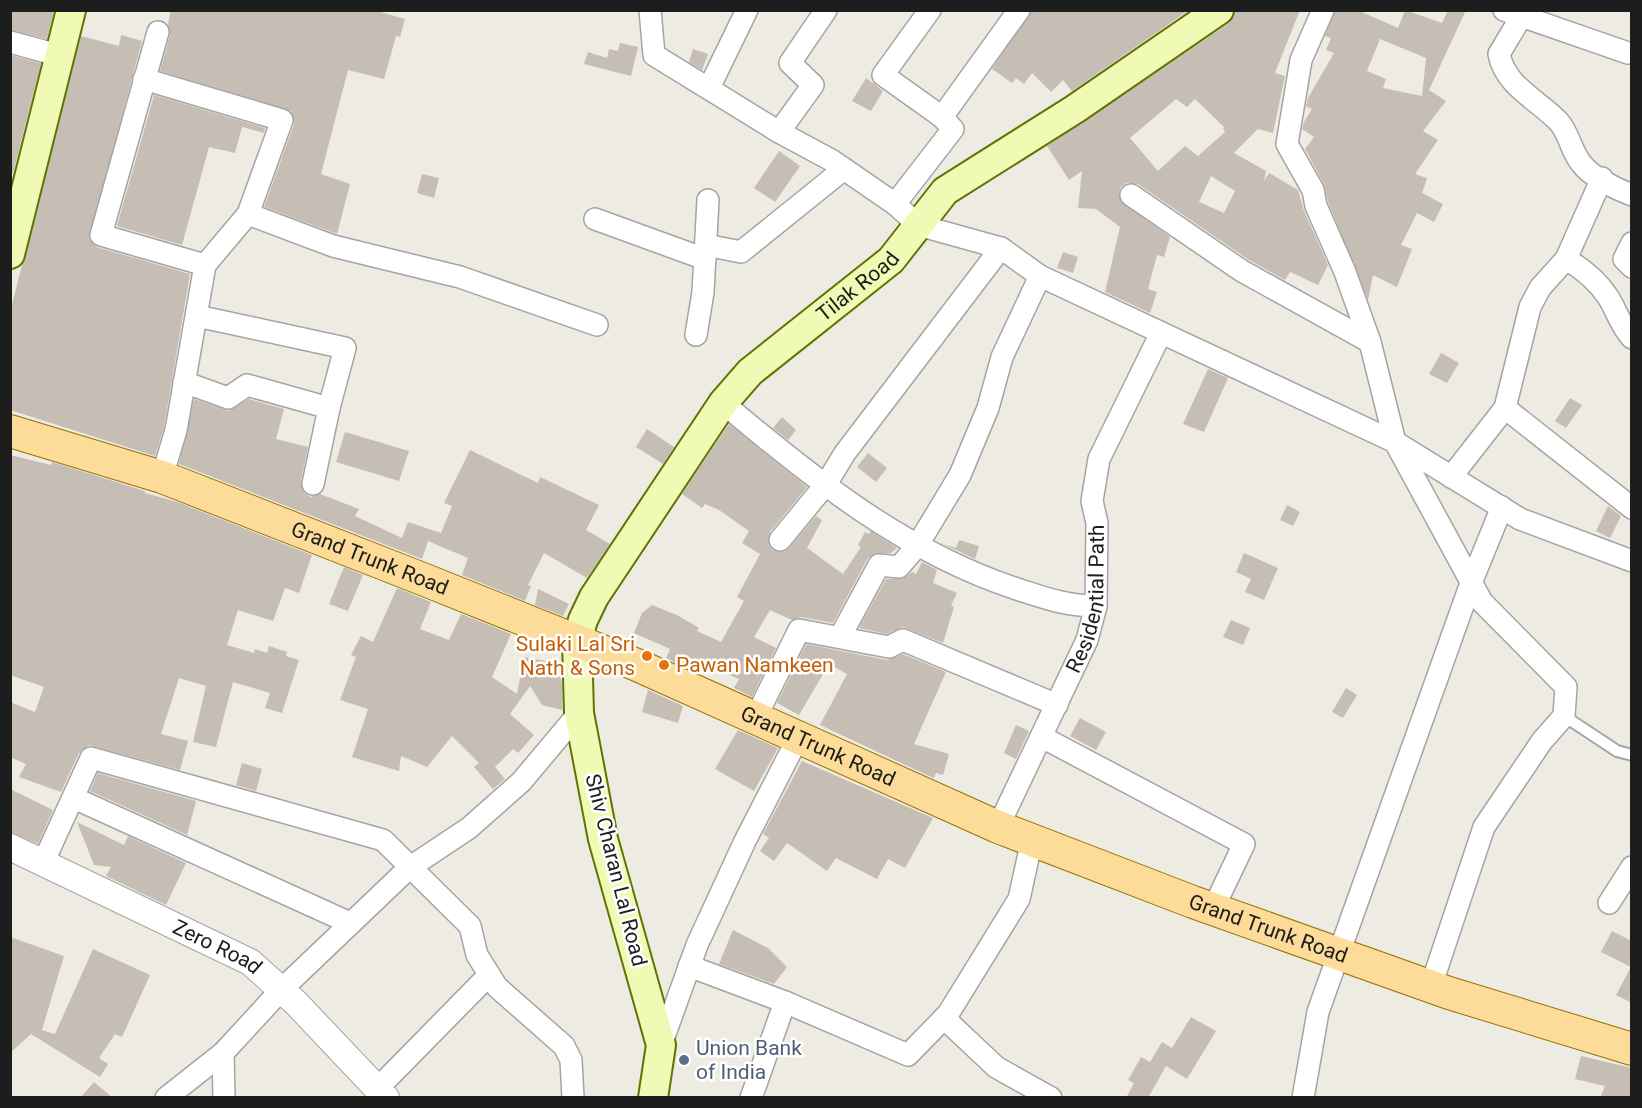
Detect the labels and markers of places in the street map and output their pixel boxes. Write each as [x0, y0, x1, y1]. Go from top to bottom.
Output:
place label: Sulaki Lal Sri Nath & Sons [516, 632, 635, 680]
marker: Sulaki Lal Sri Nath & Sons [640, 649, 654, 663]
place label: Pawan Namkeen [676, 653, 834, 677]
marker: Pawan Namkeen [657, 658, 671, 672]
place label: Union Bank of India [696, 1036, 802, 1084]
marker: Union Bank of India [677, 1053, 691, 1067]

